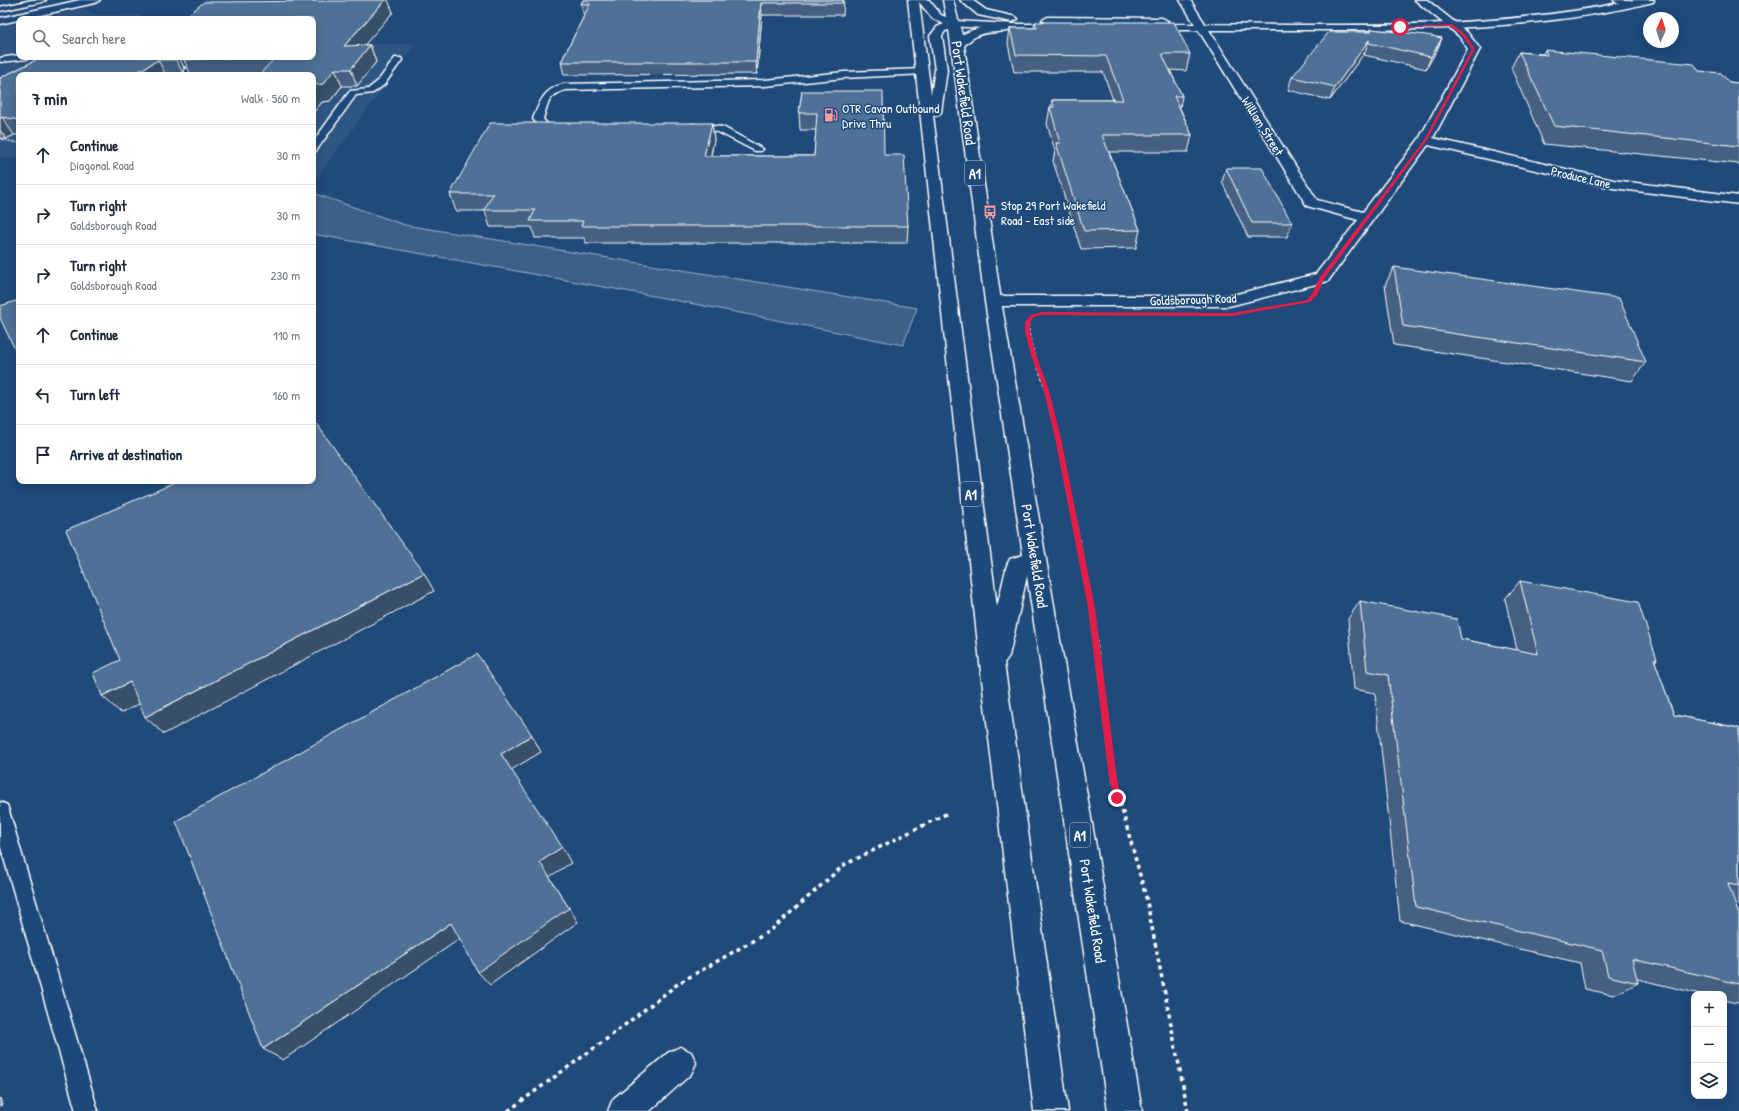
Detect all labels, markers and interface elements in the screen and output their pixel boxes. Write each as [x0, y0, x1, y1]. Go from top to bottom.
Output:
north arrow [1643, 12, 1679, 48]
search box [16, 16, 316, 60]
route start [1391, 18, 1409, 36]
icon: search [30, 27, 52, 49]
text: Search here [62, 28, 126, 49]
street label: Port Wakefield Road [946, 40, 982, 146]
text: 7 min [32, 87, 67, 110]
text: Walk · 560 m [241, 89, 300, 107]
street label: William Street [1238, 93, 1289, 159]
place label: OTR Cavan Outbound Drive Thru [842, 99, 939, 132]
fuel station icon: OTR Cavan Outbound Drive Thru [823, 107, 839, 123]
text: Continue [70, 135, 118, 156]
icon: ahead [32, 144, 54, 166]
text: 30 m [277, 146, 300, 164]
text: Diagonal Road [70, 156, 134, 174]
road number: A1 [965, 161, 985, 185]
street label: Produce Lane [1549, 161, 1613, 193]
text: Turn right [70, 195, 126, 216]
place label: Stop 29 Port Wakefield Road - East side [1001, 196, 1106, 229]
icon: right [32, 204, 54, 226]
bus stop icon: Stop 29 Port Wakefield Road - East side [982, 204, 998, 220]
text: 30 m [277, 206, 300, 224]
text: Goldsborough Road [70, 216, 157, 234]
text: Turn right [70, 255, 126, 276]
icon: right [32, 264, 54, 286]
text: 230 m [270, 266, 300, 284]
text: Goldsborough Road [70, 276, 157, 294]
street label: Goldsborough Road [1149, 288, 1237, 310]
icon: ahead [32, 324, 54, 346]
text: Continue [70, 324, 118, 345]
text: 110 m [273, 326, 300, 344]
icon: left [32, 384, 54, 406]
text: Turn left [70, 384, 120, 405]
text: 160 m [272, 386, 300, 404]
icon: arrive [32, 444, 54, 466]
text: Arrive at destination [70, 444, 182, 465]
road number: A1 [961, 482, 981, 506]
street label: Port Wakefield Road [1016, 503, 1054, 610]
route end [1108, 789, 1126, 807]
road number: A1 [1070, 823, 1090, 847]
street label: Port Wakefield Road [1074, 858, 1112, 965]
map controls [1691, 991, 1727, 1099]
button: + [1691, 991, 1727, 1027]
button: − [1691, 1027, 1727, 1063]
button: layers [1691, 1063, 1727, 1099]

